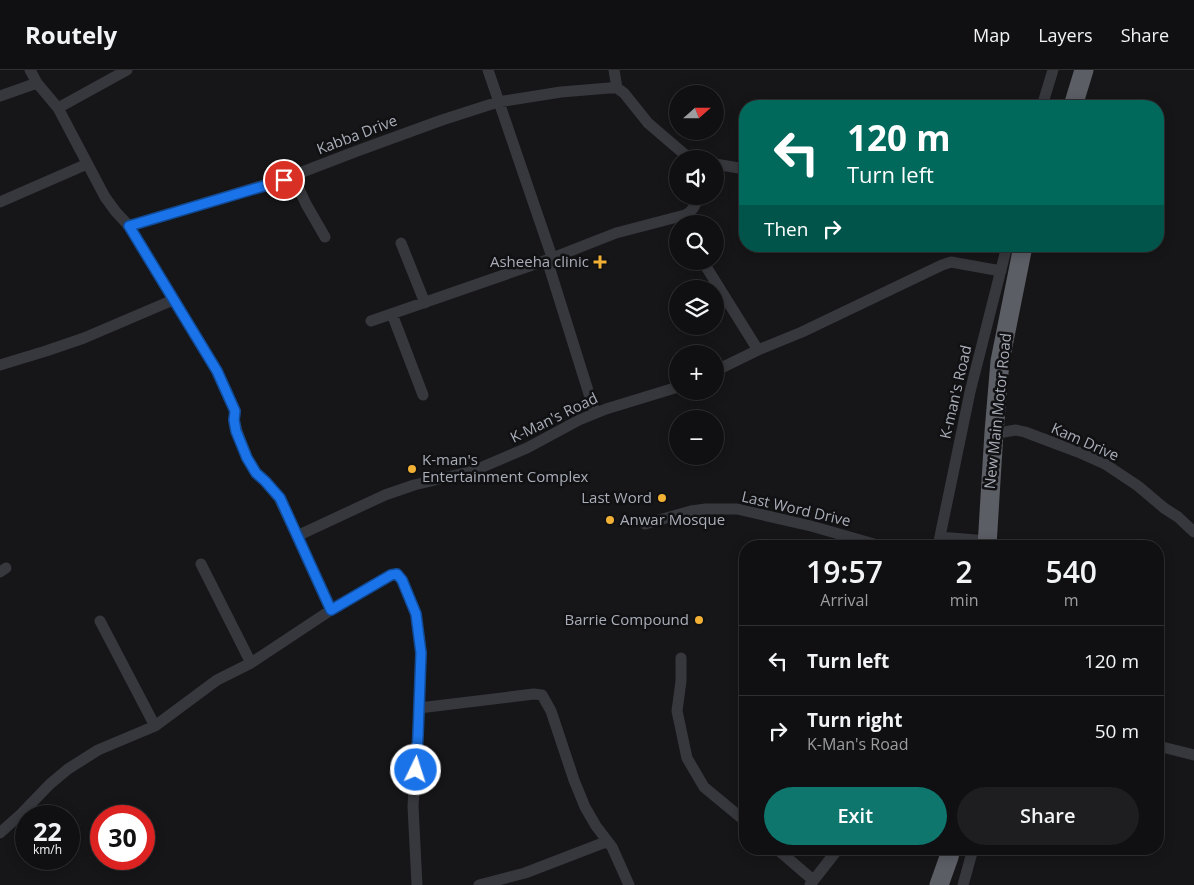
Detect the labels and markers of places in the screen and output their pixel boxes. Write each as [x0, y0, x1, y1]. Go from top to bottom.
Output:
pin [263, 159, 305, 201]
place label: Asheeha clinic [490, 251, 589, 271]
marker: Asheeha clinic [593, 255, 607, 269]
place label: K-man's Entertainment Complex [422, 449, 589, 486]
marker: K-man's Entertainment Complex [406, 463, 418, 475]
place label: Last Word [581, 487, 652, 507]
marker: Last Word [656, 492, 668, 504]
place label: Anwar Mosque [620, 509, 725, 529]
marker: Anwar Mosque [604, 514, 616, 526]
place label: Barrie Compound [564, 609, 689, 629]
marker: Barrie Compound [693, 614, 705, 626]

